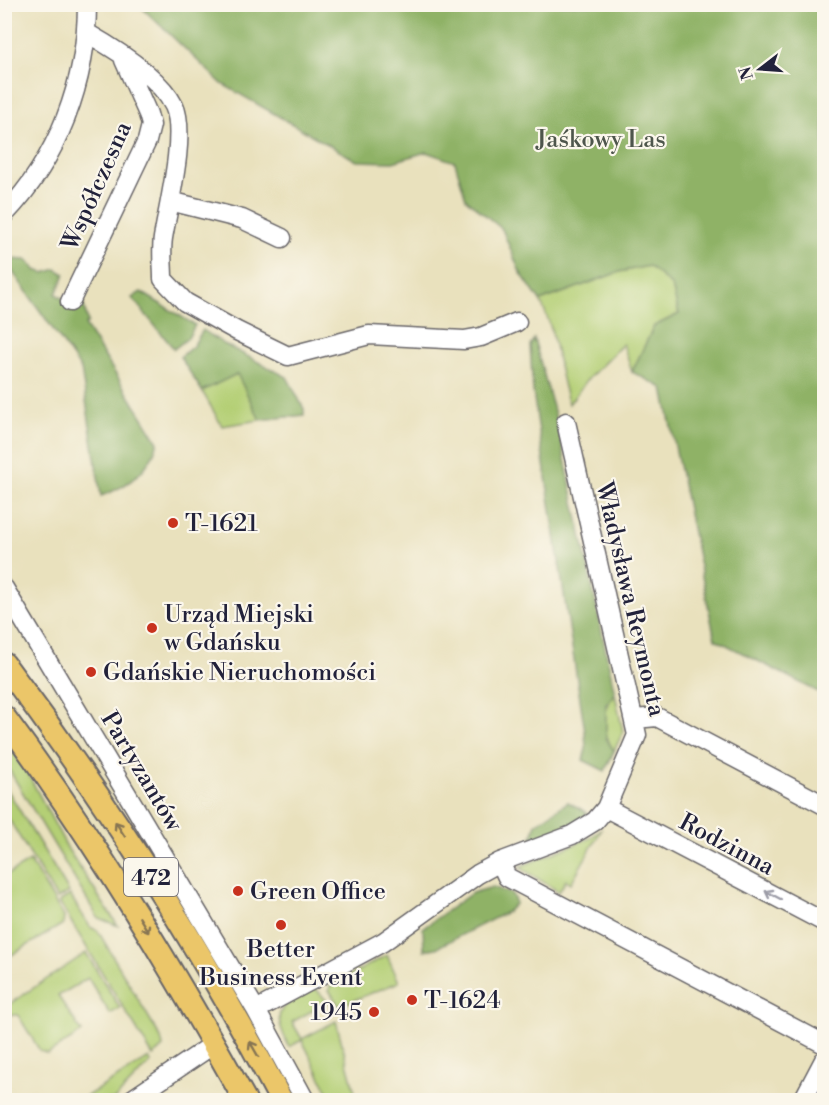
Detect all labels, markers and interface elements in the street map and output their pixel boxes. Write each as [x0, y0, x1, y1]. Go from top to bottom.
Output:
north arrow [730, 39, 790, 99]
text: N [735, 64, 758, 82]
street label: Współczesna [55, 116, 139, 256]
park label: Jaśkowy Las [535, 125, 666, 155]
street label: Władysława Reymonta [588, 478, 672, 720]
place label: T-1621 [185, 509, 259, 539]
marker: T-1621 [166, 516, 180, 530]
place label: Urząd Miejski w Gdańsku [163, 600, 314, 658]
marker: Urząd Miejski w Gdańsku [145, 621, 159, 635]
place label: Gdańskie Nieruchomości [103, 658, 376, 688]
marker: Gdańskie Nieruchomości [84, 665, 98, 679]
street label: Partyzantów [94, 706, 189, 838]
street label: Rodzinna [674, 807, 780, 883]
one-way arrow [113, 821, 125, 838]
road number: 472 [124, 858, 178, 896]
place label: Green Office [250, 877, 386, 907]
marker: Green Office [231, 884, 245, 898]
one-way arrow [764, 889, 782, 900]
one-way arrow [139, 916, 151, 933]
marker: Better Business Event [274, 918, 288, 932]
place label: Better Business Event [198, 935, 363, 993]
place label: T-1624 [424, 986, 501, 1016]
marker: T-1624 [405, 993, 419, 1007]
place label: 1945 [311, 998, 362, 1028]
marker: 1945 [367, 1005, 381, 1019]
one-way arrow [248, 1041, 260, 1058]

